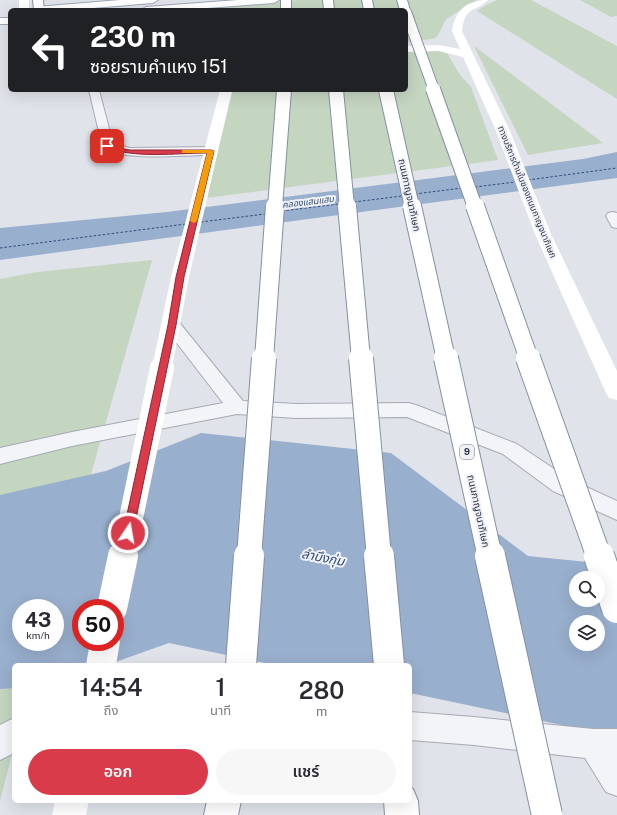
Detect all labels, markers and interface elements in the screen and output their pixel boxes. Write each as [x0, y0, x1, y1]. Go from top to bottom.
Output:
text: 230 m [90, 20, 176, 53]
icon: left [24, 24, 76, 76]
text: ซอยรามคำแหง 151 [90, 56, 228, 77]
street label: ทางบริการด้านในของถนนกาญจนาภิเษก [496, 124, 559, 260]
pin [90, 129, 124, 163]
icon: arrive [96, 135, 118, 157]
street label: ถนนกาญจนาภิเษก [396, 157, 424, 233]
water label: คลองแสนแสบ [281, 193, 335, 210]
road number: 9 [460, 445, 474, 459]
street label: ถนนกาญจนาภิเษก [465, 473, 493, 549]
position arrow [107, 512, 149, 554]
water label: ลำบึงกุ่ม [300, 546, 347, 570]
map controls [569, 571, 605, 651]
button: search [569, 571, 605, 607]
speed limit sign: 50 [72, 599, 124, 651]
text: 43 [25, 608, 51, 632]
button: layers [569, 615, 605, 651]
text: km/h [26, 629, 50, 641]
text: 14:54 [80, 673, 142, 701]
text: 1 [216, 673, 226, 701]
text: 280 [299, 676, 344, 704]
text: ถึง [104, 703, 118, 718]
text: นาที [210, 703, 231, 718]
text: m [316, 704, 327, 719]
button: ออก [28, 749, 208, 795]
button: แชร์ [216, 749, 396, 795]

